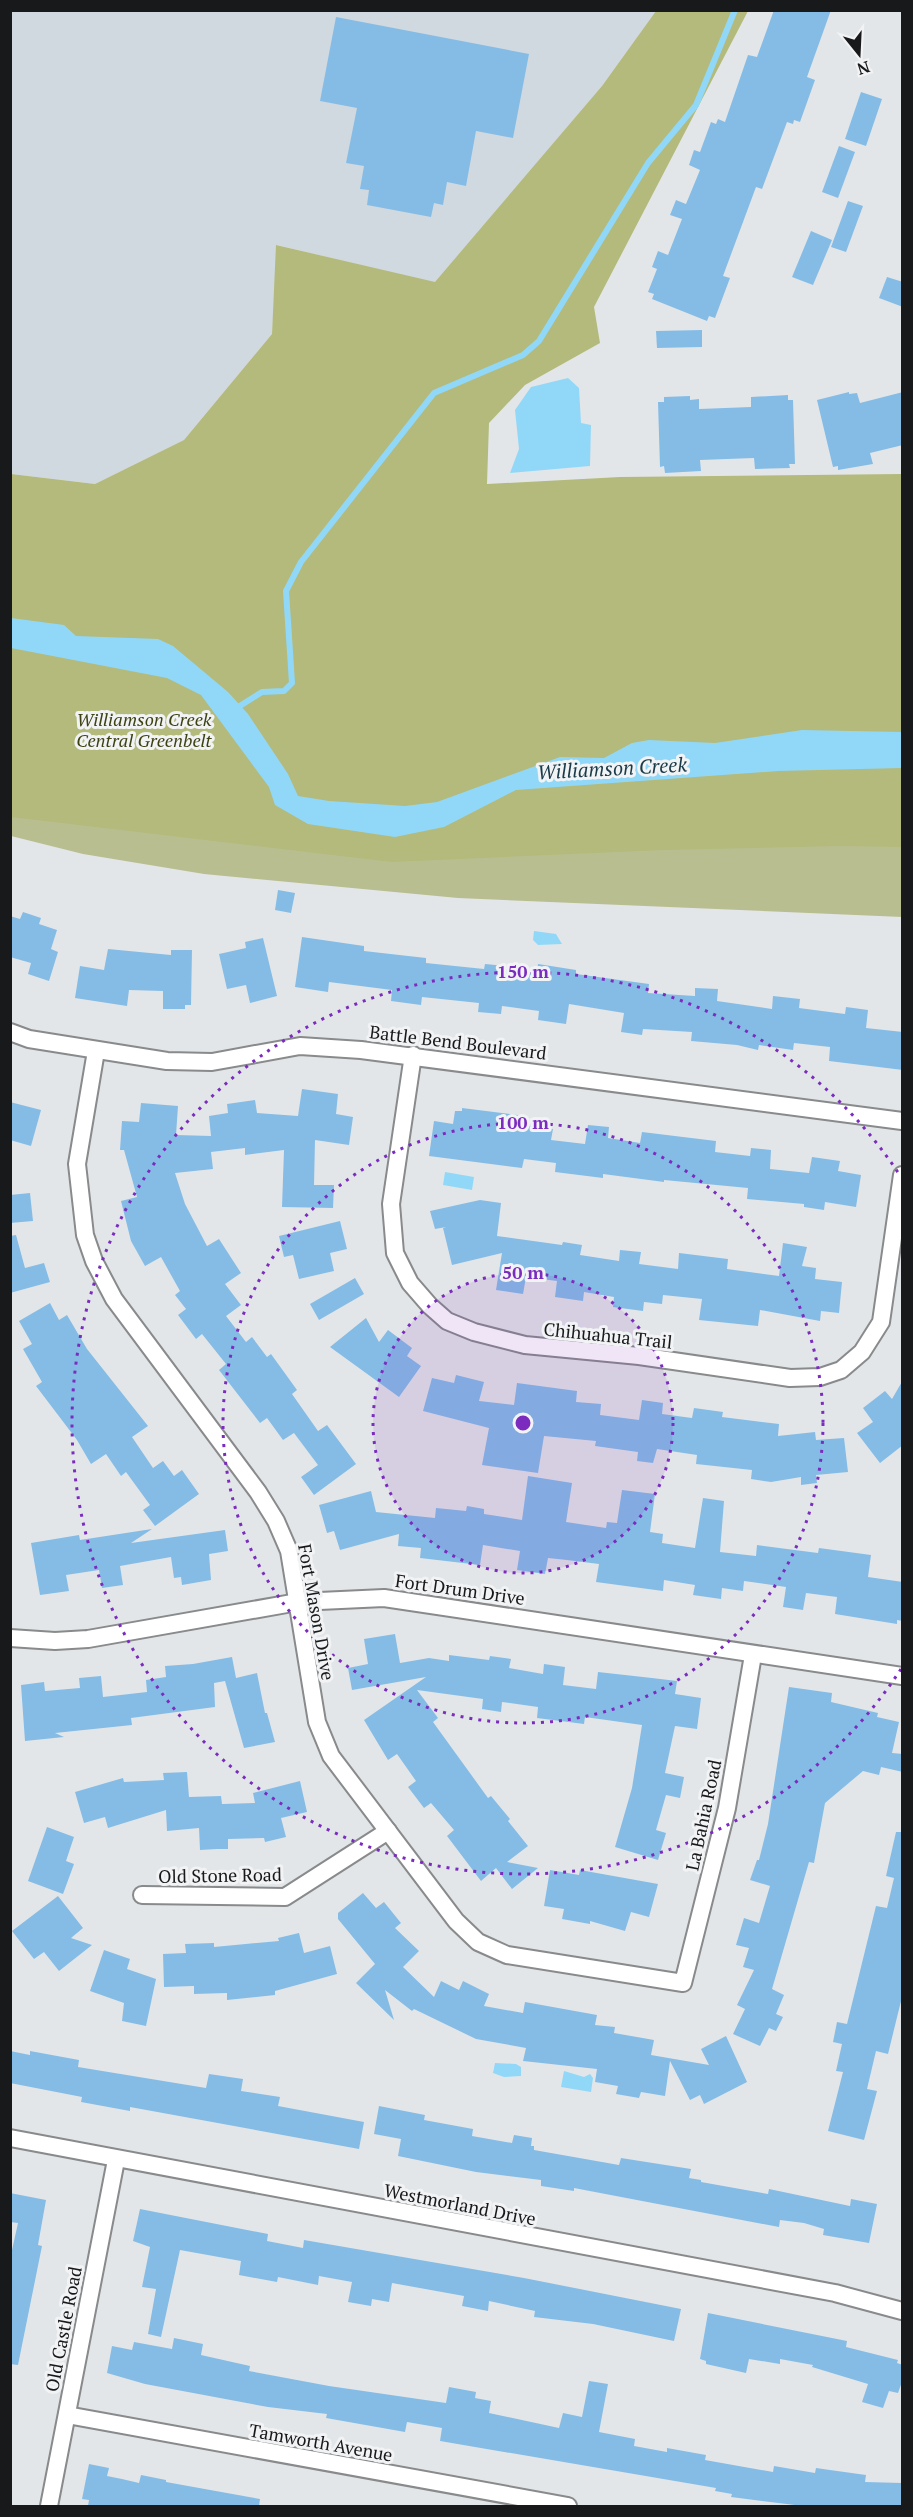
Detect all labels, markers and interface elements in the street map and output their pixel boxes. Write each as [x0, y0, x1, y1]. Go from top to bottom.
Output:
north arrow [829, 24, 889, 84]
text: N [854, 56, 873, 81]
park label: Williamson Creek Central Greenbelt [76, 707, 213, 752]
water label: Williamson Creek [536, 751, 688, 785]
text: 150 m [497, 959, 549, 983]
street label: Battle Bend Boulevard [368, 1019, 548, 1065]
text: 100 m [497, 1110, 549, 1134]
text: 50 m [502, 1260, 544, 1284]
street label: Chihuahua Trail [542, 1316, 674, 1354]
centre of rings [513, 1413, 533, 1433]
street label: Fort Mason Drive [293, 1542, 341, 1682]
street label: Fort Drum Drive [394, 1568, 526, 1610]
street label: La Bahia Road [680, 1757, 726, 1873]
street label: Old Stone Road [158, 1862, 282, 1888]
street label: Westmorland Drive [382, 2178, 538, 2230]
street label: Old Castle Road [39, 2264, 87, 2394]
street label: Tamworth Avenue [247, 2418, 395, 2466]

